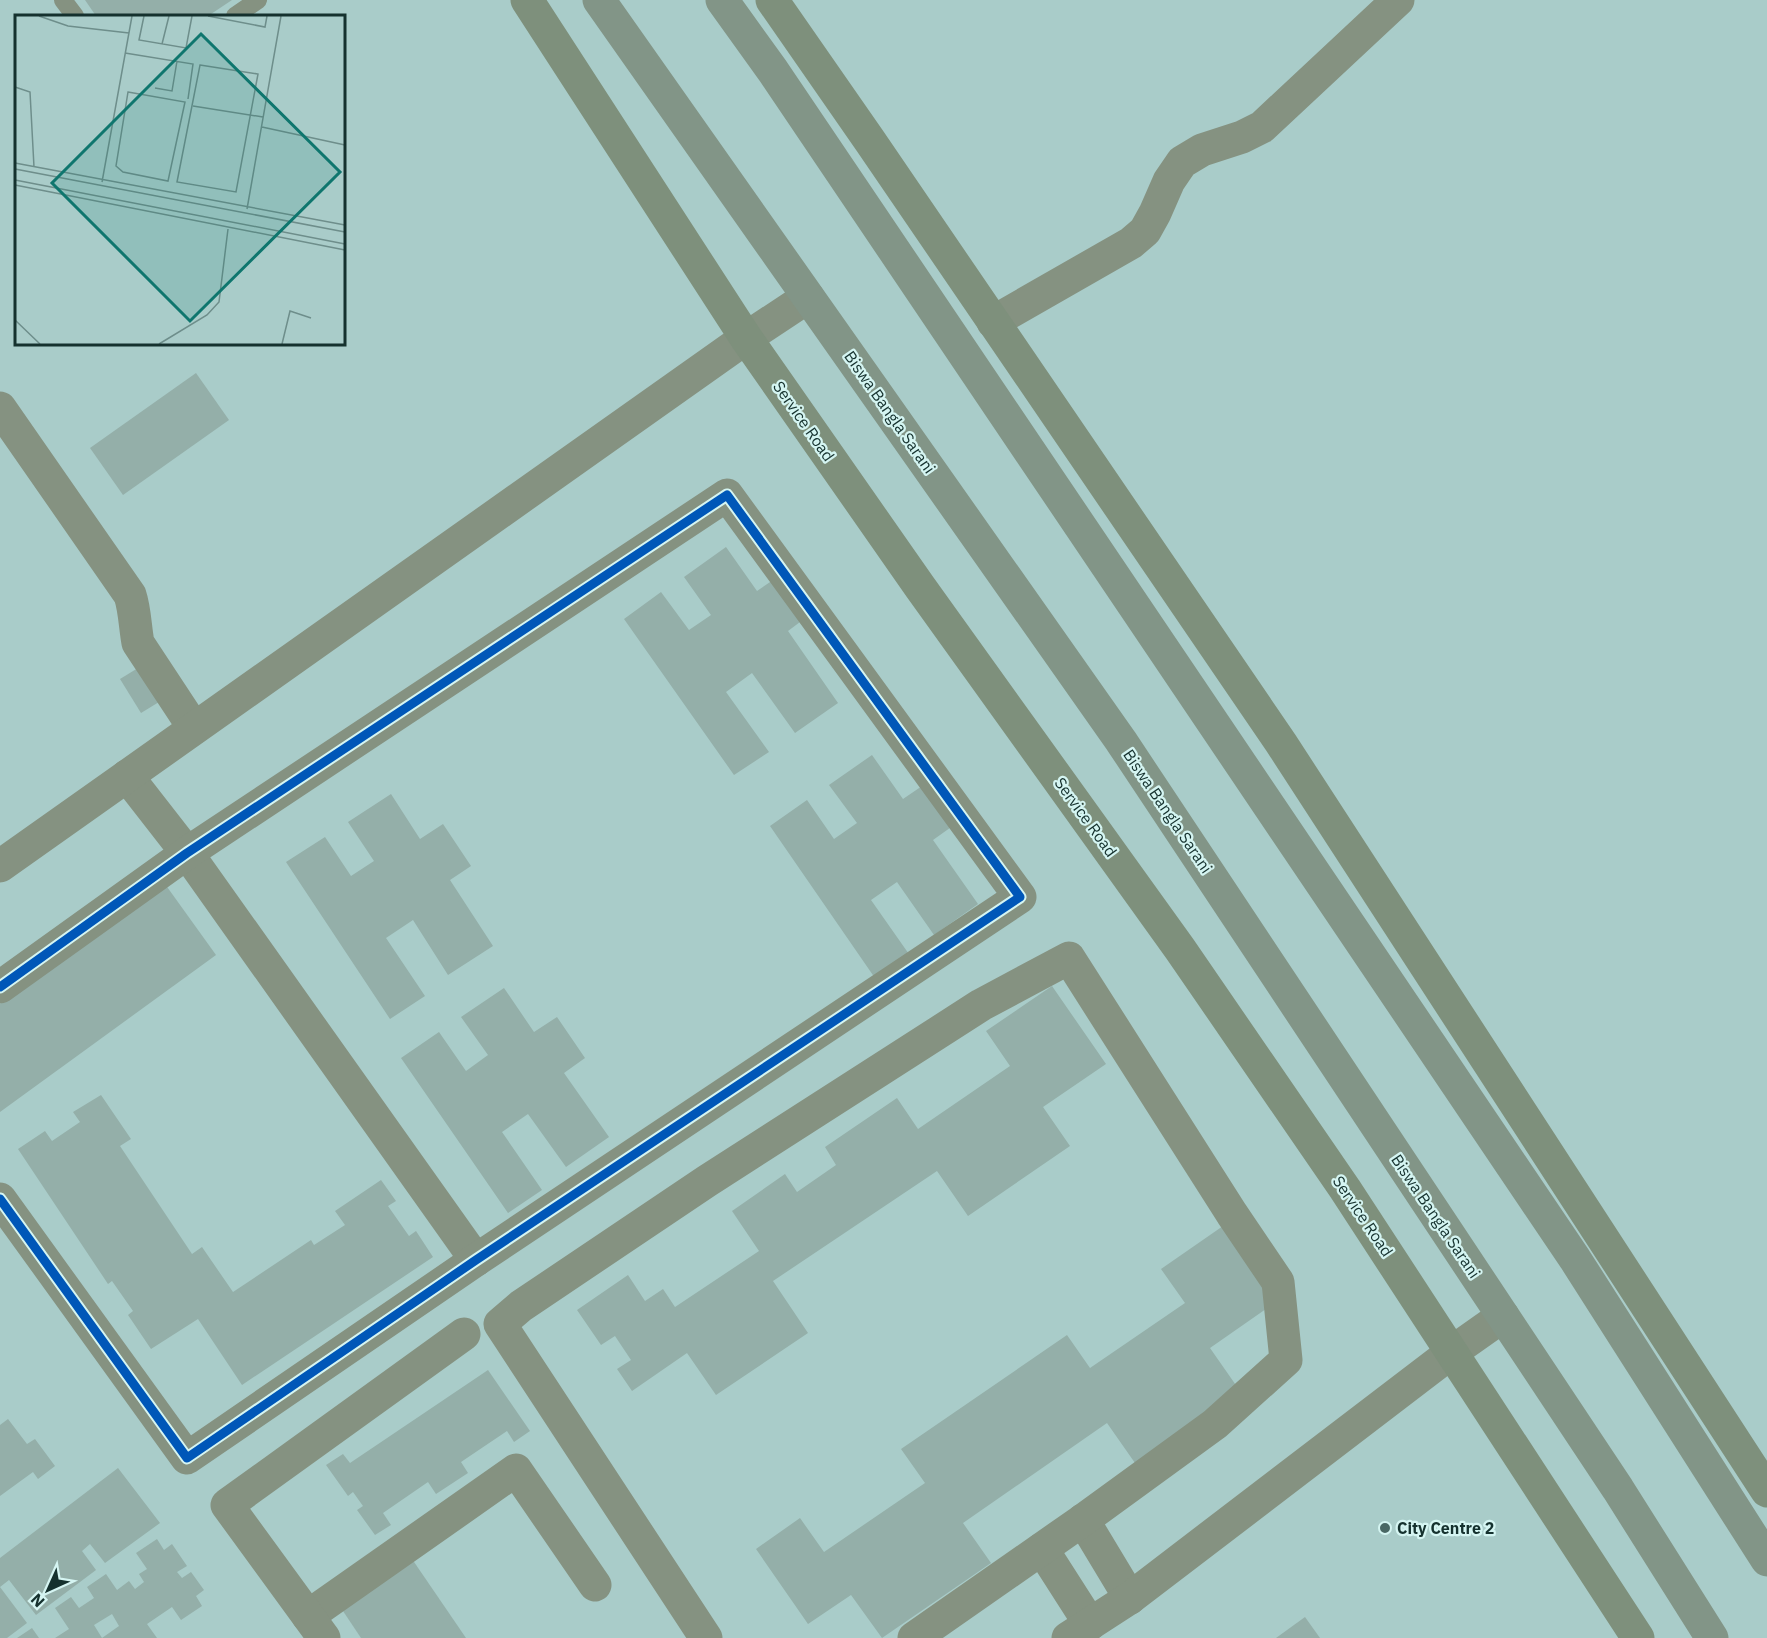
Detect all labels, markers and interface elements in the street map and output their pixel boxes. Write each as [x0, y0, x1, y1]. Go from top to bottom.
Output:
inset map [15, 15, 345, 345]
street label: Biswa Bangla Sarani [840, 347, 940, 477]
street label: Service Road [769, 377, 839, 465]
street label: Biswa Bangla Sarani [1119, 745, 1217, 877]
street label: Service Road [1050, 773, 1122, 861]
street label: Biswa Bangla Sarani [1387, 1150, 1485, 1282]
street label: Service Road [1329, 1172, 1397, 1260]
place label: City Centre 2 [1397, 1518, 1494, 1538]
marker: City Centre 2 [1378, 1521, 1392, 1535]
north arrow [18, 1560, 78, 1620]
text: N [26, 1589, 49, 1612]

